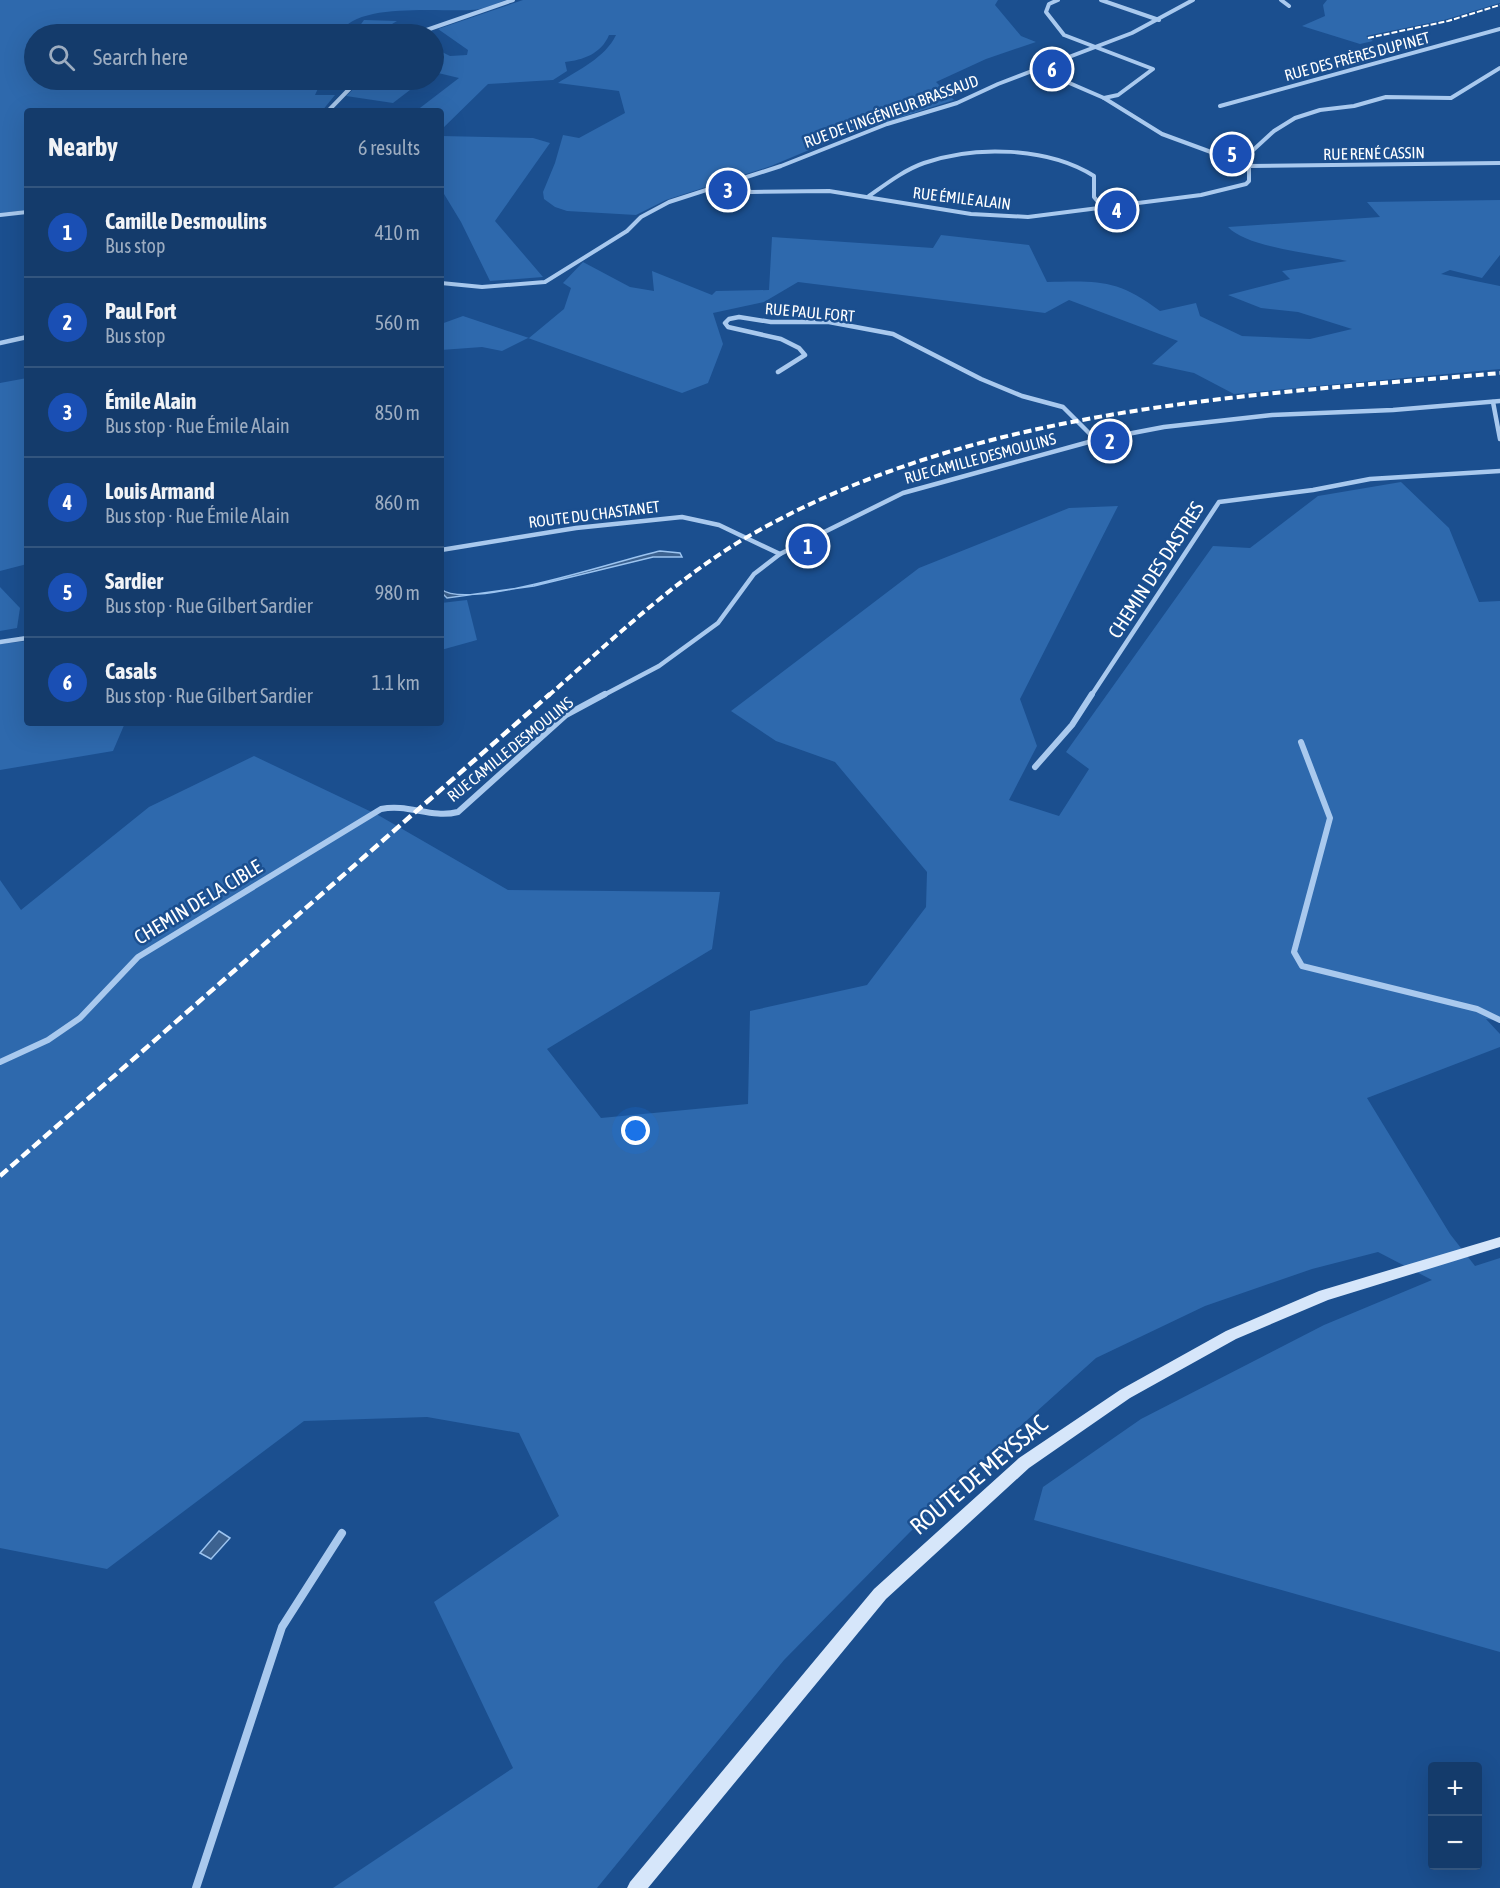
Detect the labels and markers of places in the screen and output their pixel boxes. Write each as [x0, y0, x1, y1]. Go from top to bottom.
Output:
pin: 6 [1032, 46, 1072, 92]
pin: 5 [1212, 132, 1252, 176]
pin: 3 [708, 168, 748, 213]
pin: 4 [1098, 188, 1136, 232]
pin: 2 [1090, 418, 1130, 464]
pin: 1 [788, 524, 828, 568]

